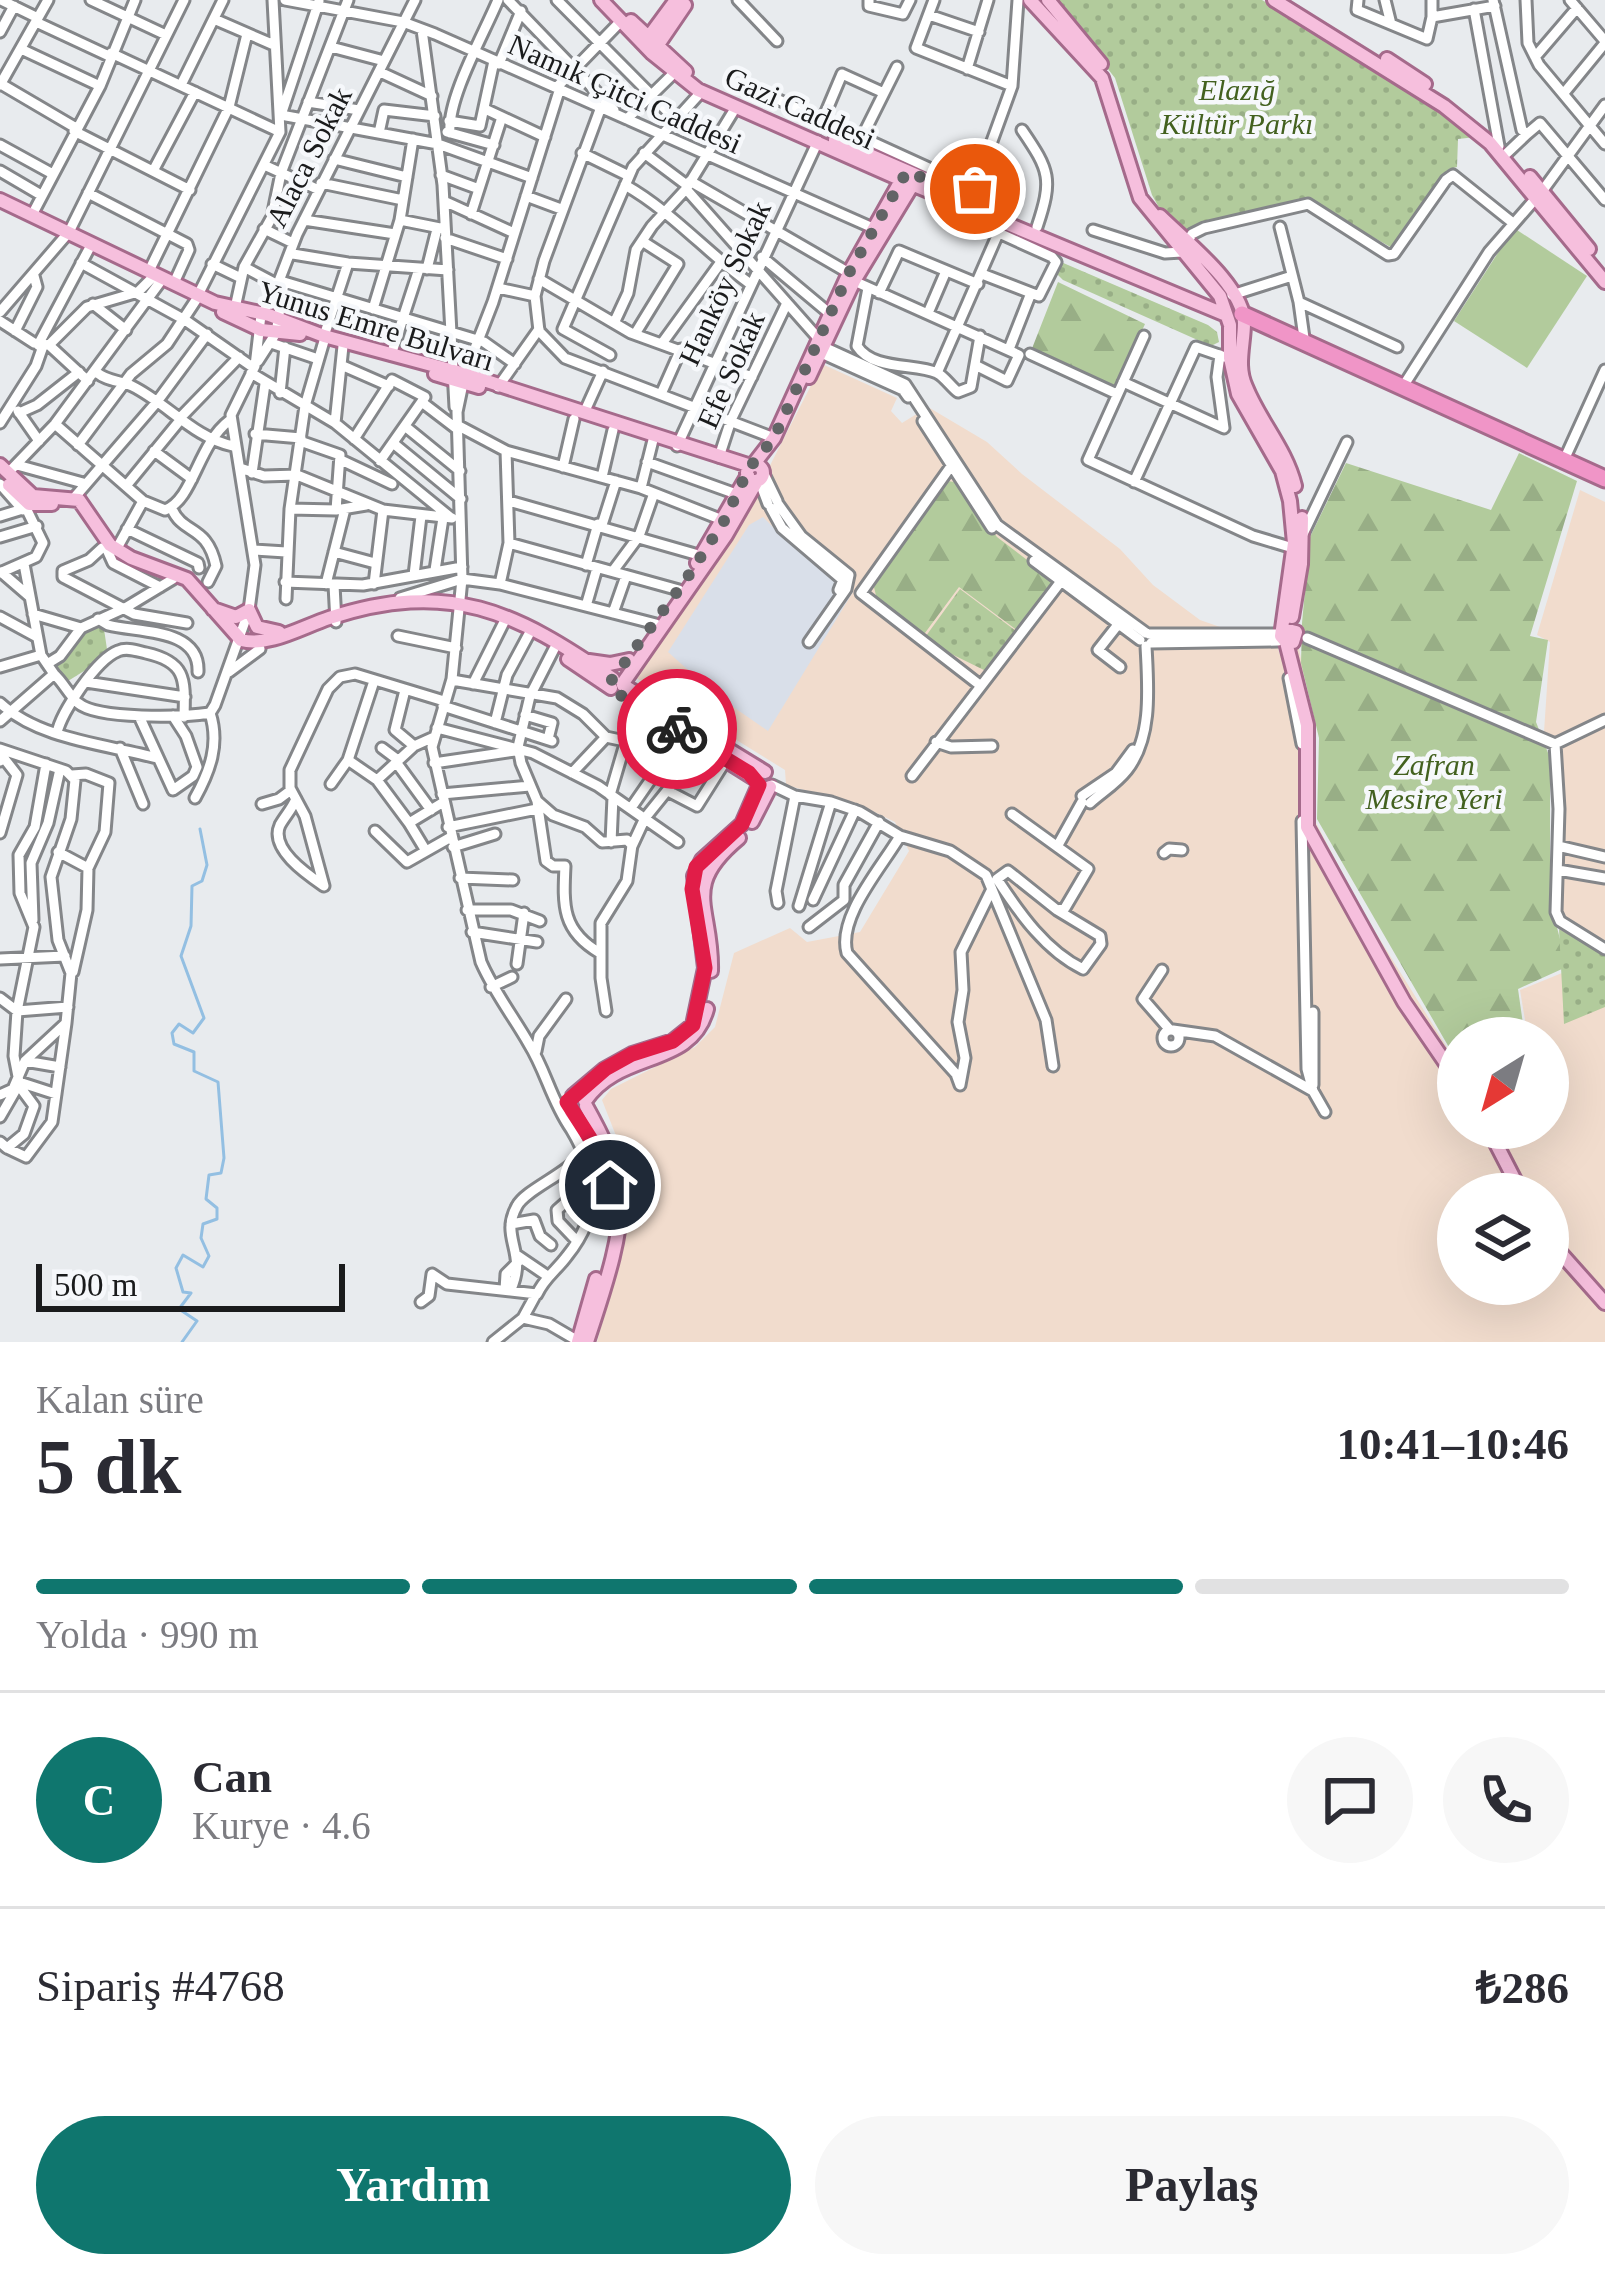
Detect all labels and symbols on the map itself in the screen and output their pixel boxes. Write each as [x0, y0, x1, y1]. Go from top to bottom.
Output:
street label: Namık Çitci Caddesi [504, 27, 747, 160]
street label: Gazi Caddesi [720, 60, 880, 155]
park label: Elazığ Kültür Parkı [1160, 73, 1313, 140]
street label: Alaca Sokak [259, 81, 358, 232]
pin [924, 138, 1026, 240]
street label: Hanköy Sokak [672, 195, 777, 370]
street label: Yunus Emre Bulvarı [254, 274, 498, 377]
street label: Efe Sokak [690, 306, 771, 433]
courier [617, 669, 737, 789]
park label: Zafran Mesire Yeri [1365, 748, 1502, 815]
north arrow [1437, 1017, 1569, 1149]
pin [559, 1134, 661, 1236]
scale bar [36, 1258, 345, 1311]

